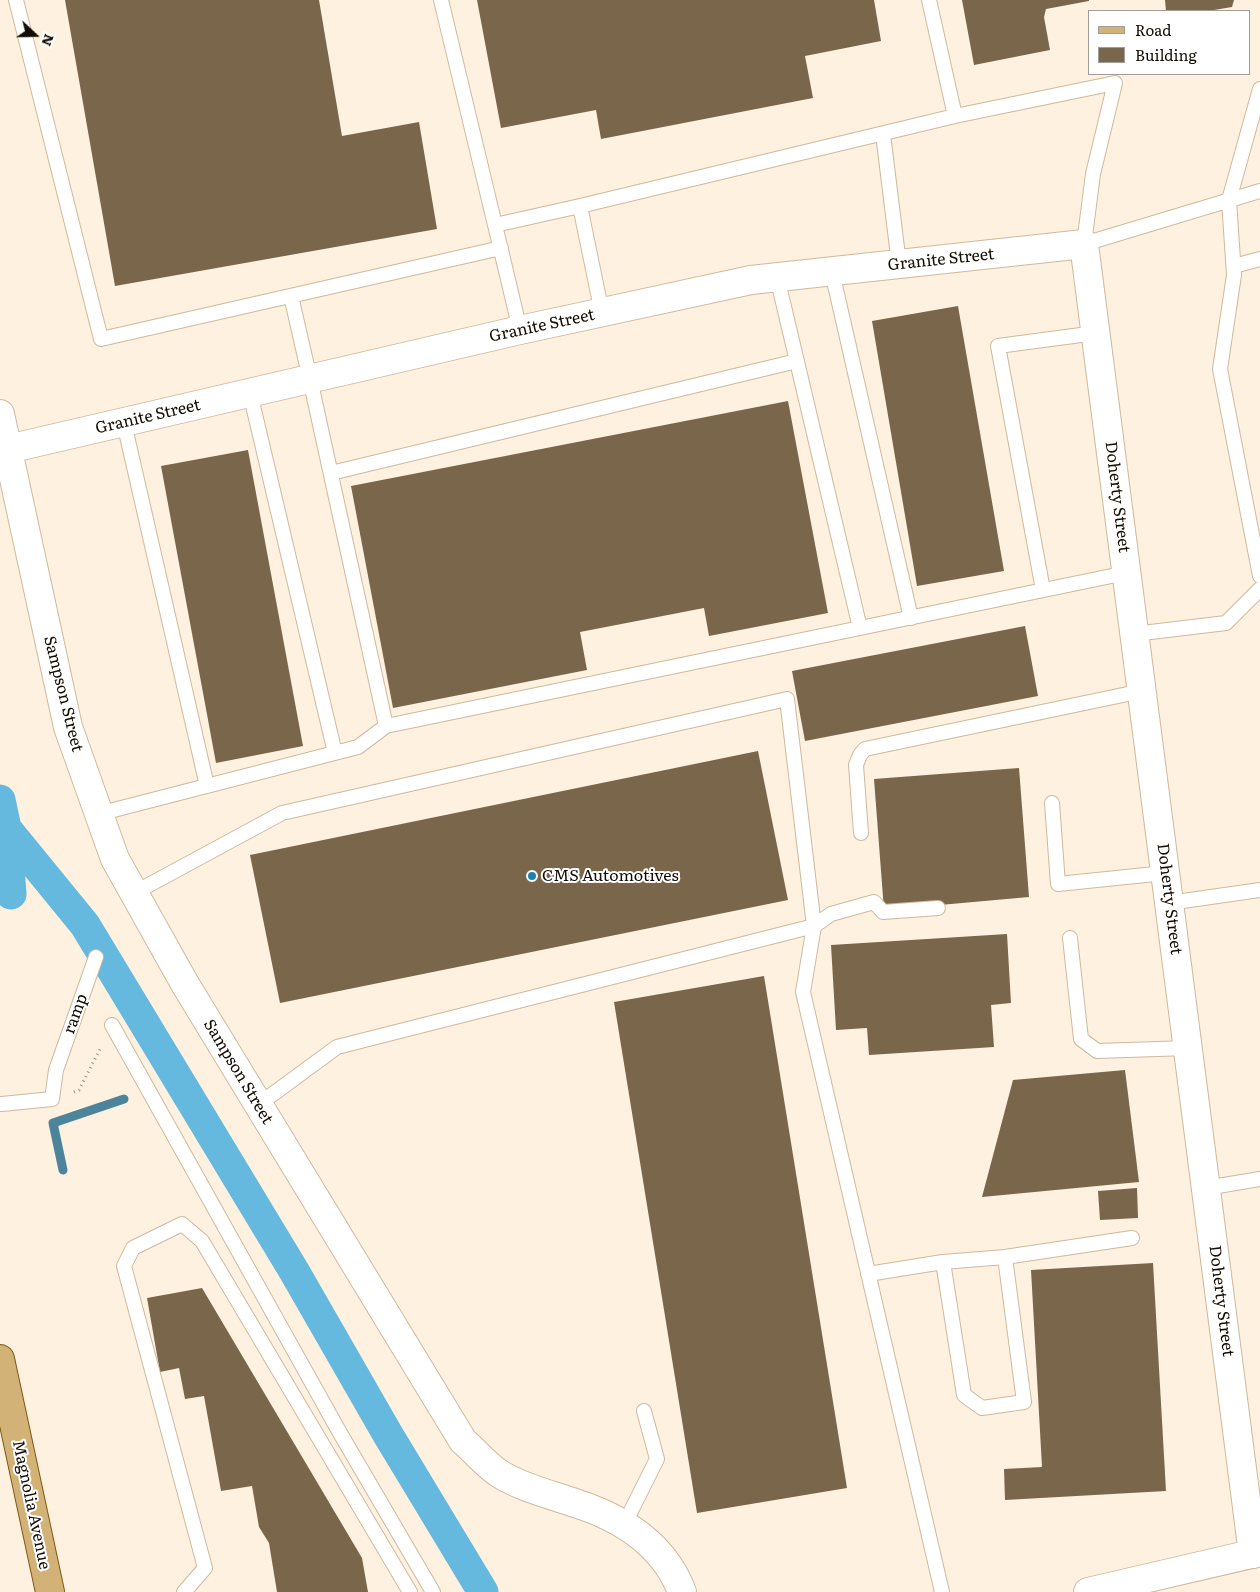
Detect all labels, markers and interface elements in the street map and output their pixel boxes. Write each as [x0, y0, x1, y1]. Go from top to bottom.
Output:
north arrow [10, 10, 60, 60]
legend [1088, 10, 1250, 75]
text: Road [1135, 18, 1171, 41]
text: N [38, 31, 60, 49]
text: Building [1135, 43, 1197, 66]
street label: Granite Street [887, 245, 995, 275]
street label: Granite Street [488, 305, 596, 347]
street label: Granite Street [94, 396, 202, 438]
street label: Doherty Street [1101, 440, 1133, 554]
street label: Sampson Street [39, 634, 87, 754]
street label: Doherty Street [1153, 842, 1185, 956]
place label: CMS Automotives [542, 866, 679, 886]
marker: CMS Automotives [526, 870, 538, 882]
street label: ramp [60, 991, 92, 1037]
street label: Sampson Street [199, 1016, 277, 1128]
street label: Doherty Street [1205, 1244, 1237, 1358]
street label: Magnolia Avenue [8, 1439, 54, 1571]

